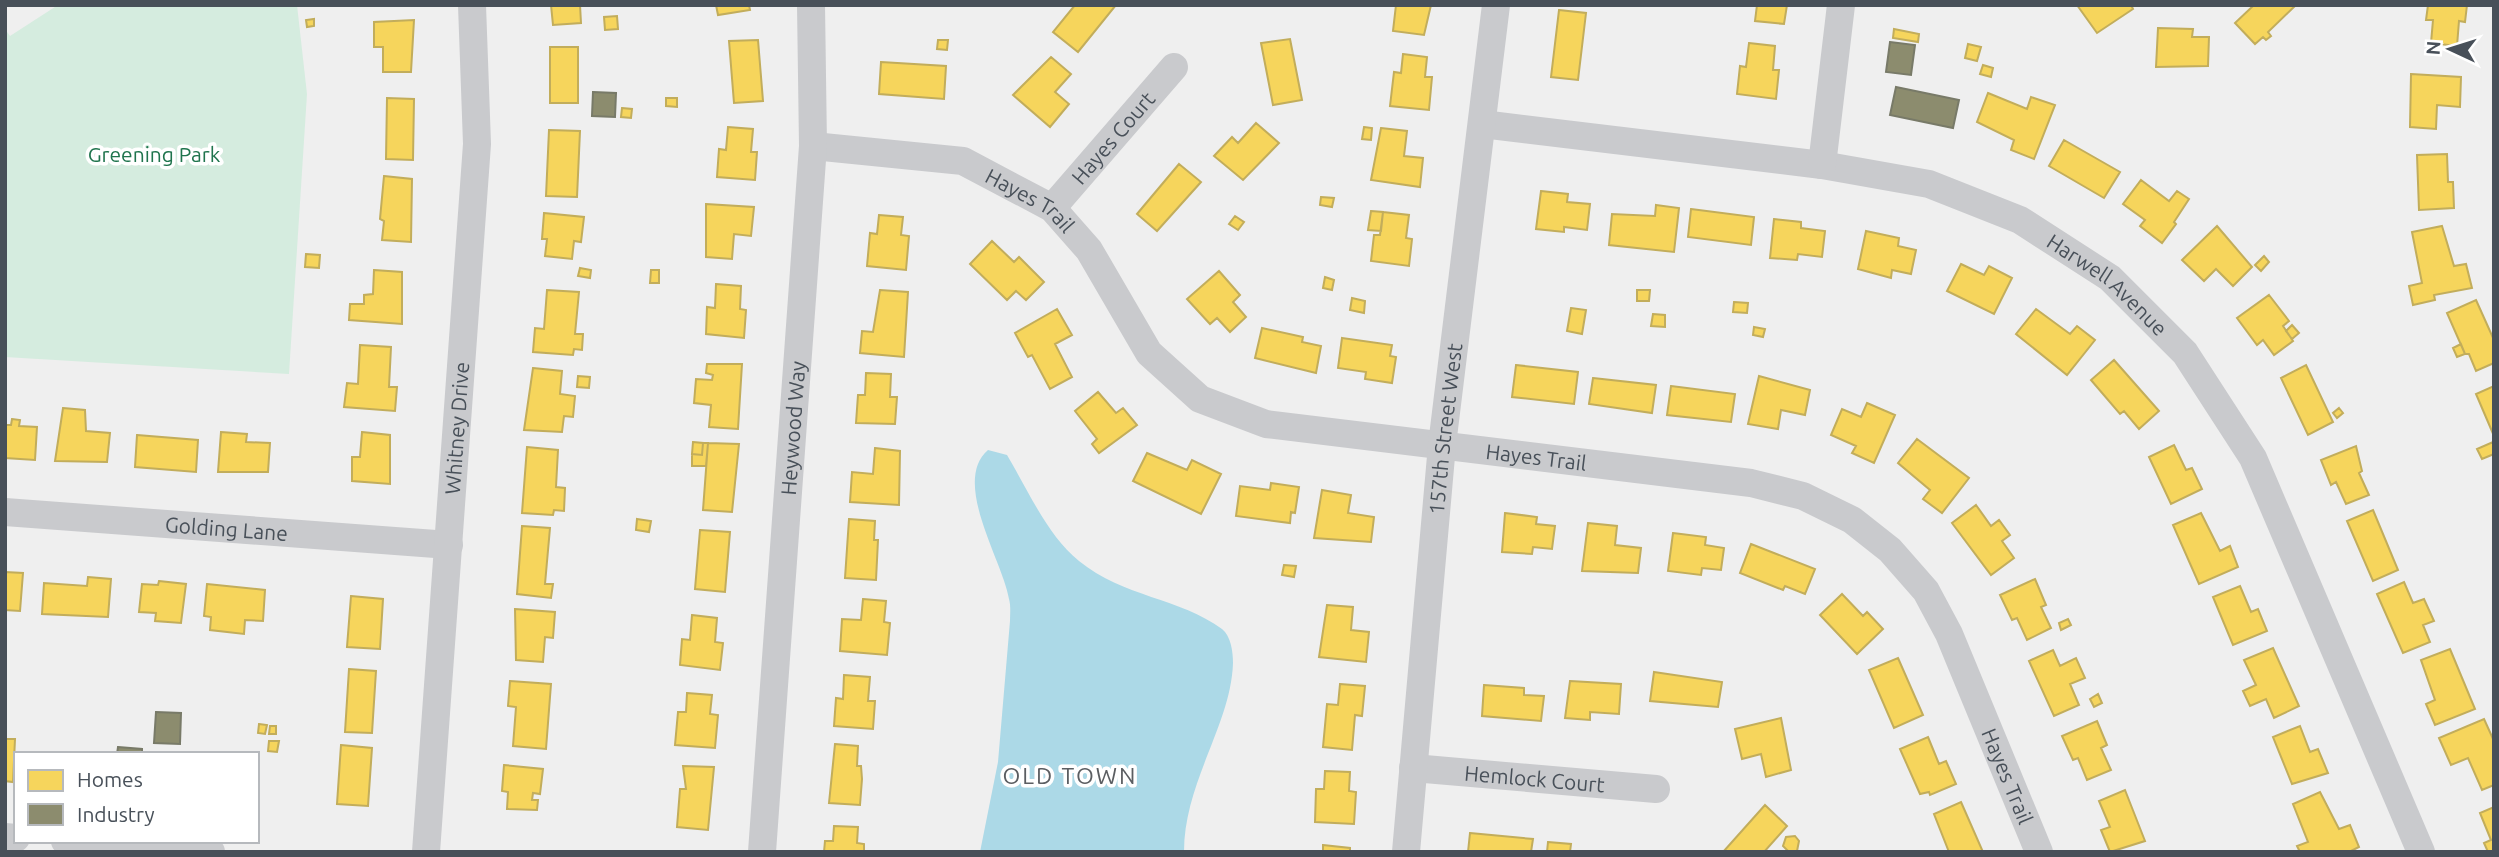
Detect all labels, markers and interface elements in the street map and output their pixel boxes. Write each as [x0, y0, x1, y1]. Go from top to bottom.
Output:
north arrow [2415, 14, 2485, 84]
text: N [2422, 40, 2445, 56]
street label: Hayes Court [1066, 87, 1159, 189]
park label: Greening Park [88, 142, 221, 166]
street label: Hayes Trail [982, 163, 1080, 237]
street label: Harwell Avenue [2043, 229, 2172, 340]
street label: 157th Street West [1424, 342, 1466, 516]
street label: Heywood Way [776, 360, 809, 496]
street label: Whitney Drive [440, 361, 473, 495]
street label: Hayes Trail [1484, 439, 1588, 475]
street label: Golding Lane [164, 512, 289, 545]
street label: Hayes Trail [1977, 725, 2038, 828]
legend [14, 752, 259, 843]
street label: Hemlock Court [1463, 760, 1606, 797]
district label: OLD TOWN [1003, 763, 1137, 788]
text: Homes [77, 767, 143, 791]
text: Industry [77, 802, 155, 826]

